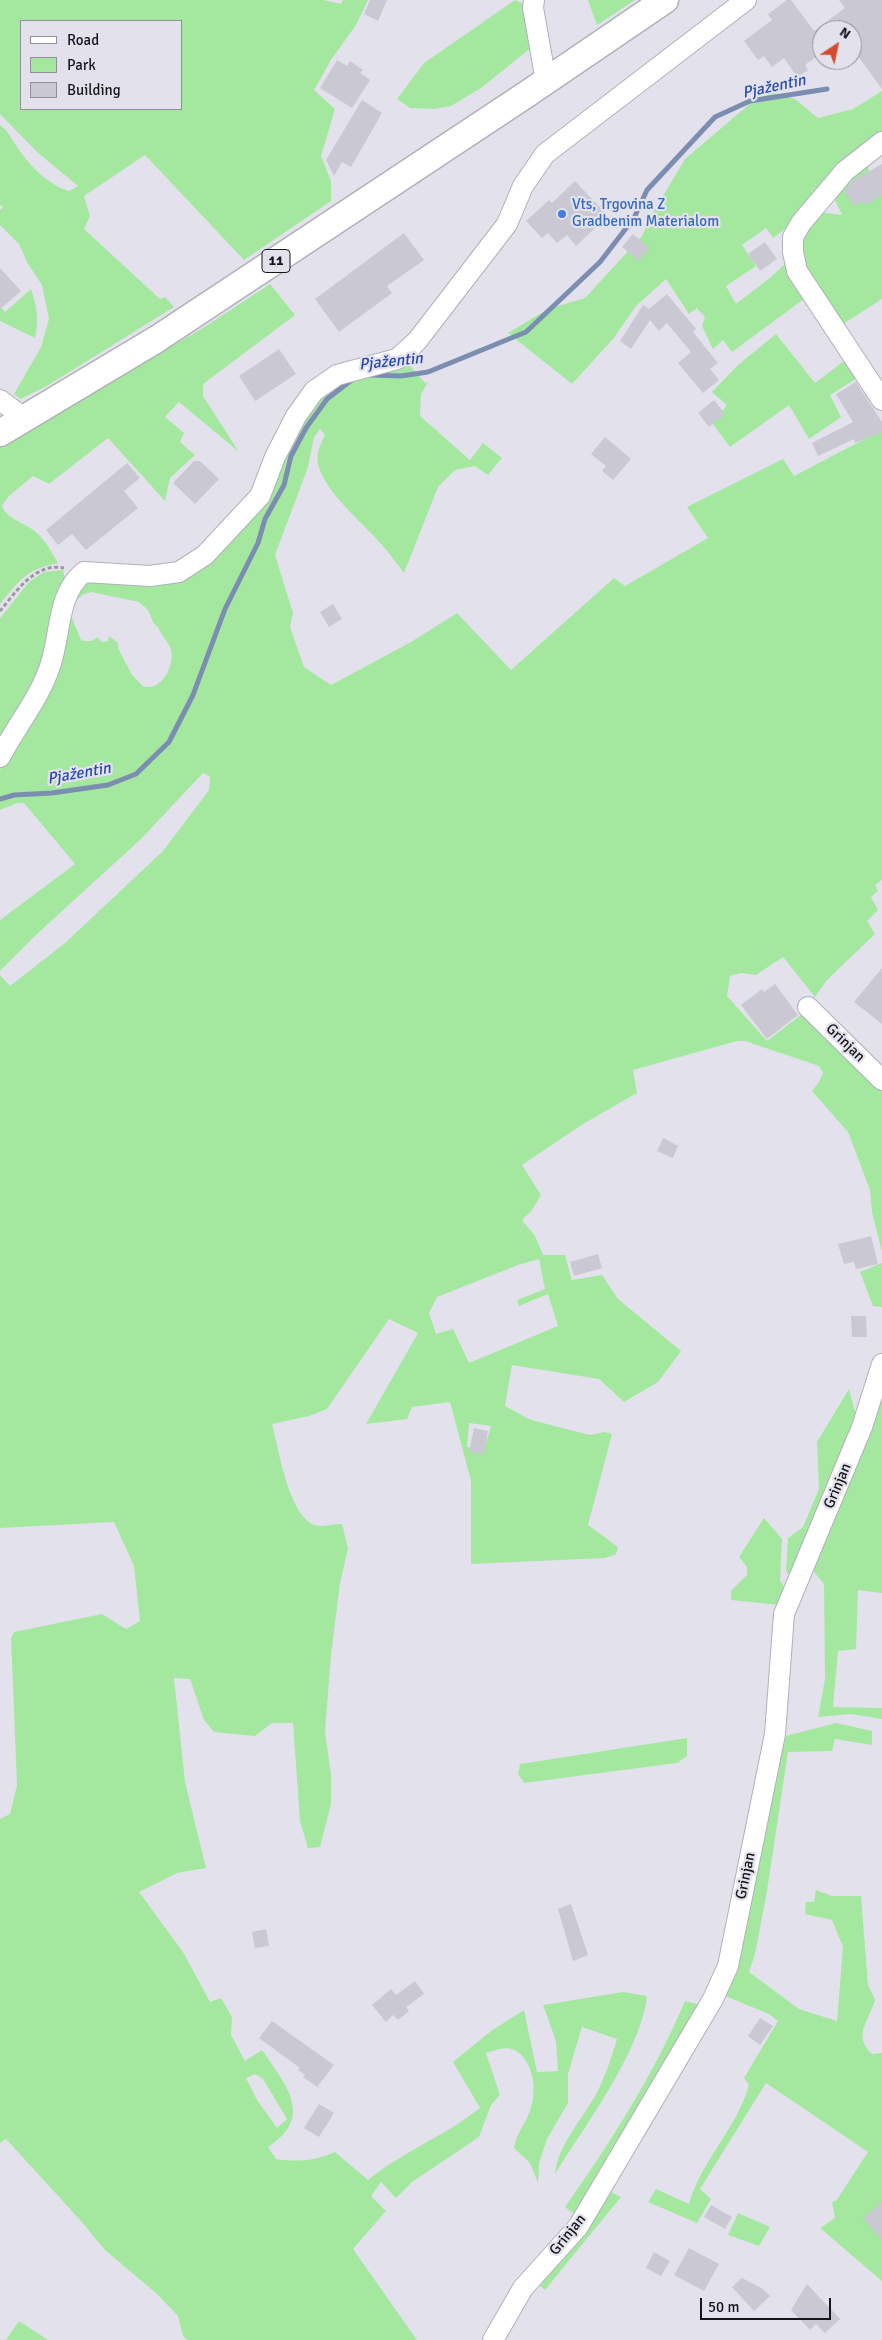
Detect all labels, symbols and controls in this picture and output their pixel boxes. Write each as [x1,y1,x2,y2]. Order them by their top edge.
legend [20,20,182,110]
north arrow [812,20,862,70]
text: N [836,23,854,43]
text: Road [67,31,99,49]
text: Park [67,56,96,74]
water label: Pjažentin [741,71,807,103]
text: Building [67,81,121,99]
place label: Vts, Trgovina Z Gradbenim Materialom [572,196,719,231]
marker: Vts, Trgovina Z Gradbenim Materialom [556,208,568,220]
road number: 11 [262,250,290,272]
water label: Pjažentin [358,349,424,375]
water label: Pjažentin [46,759,112,789]
street label: Grinjan [822,1020,868,1066]
street label: Grinjan [820,1461,856,1511]
street label: Grinjan [732,1851,760,1901]
street label: Grinjan [546,2211,590,2259]
scale bar [702,2288,833,2320]
text: 50 m [708,2298,739,2316]

